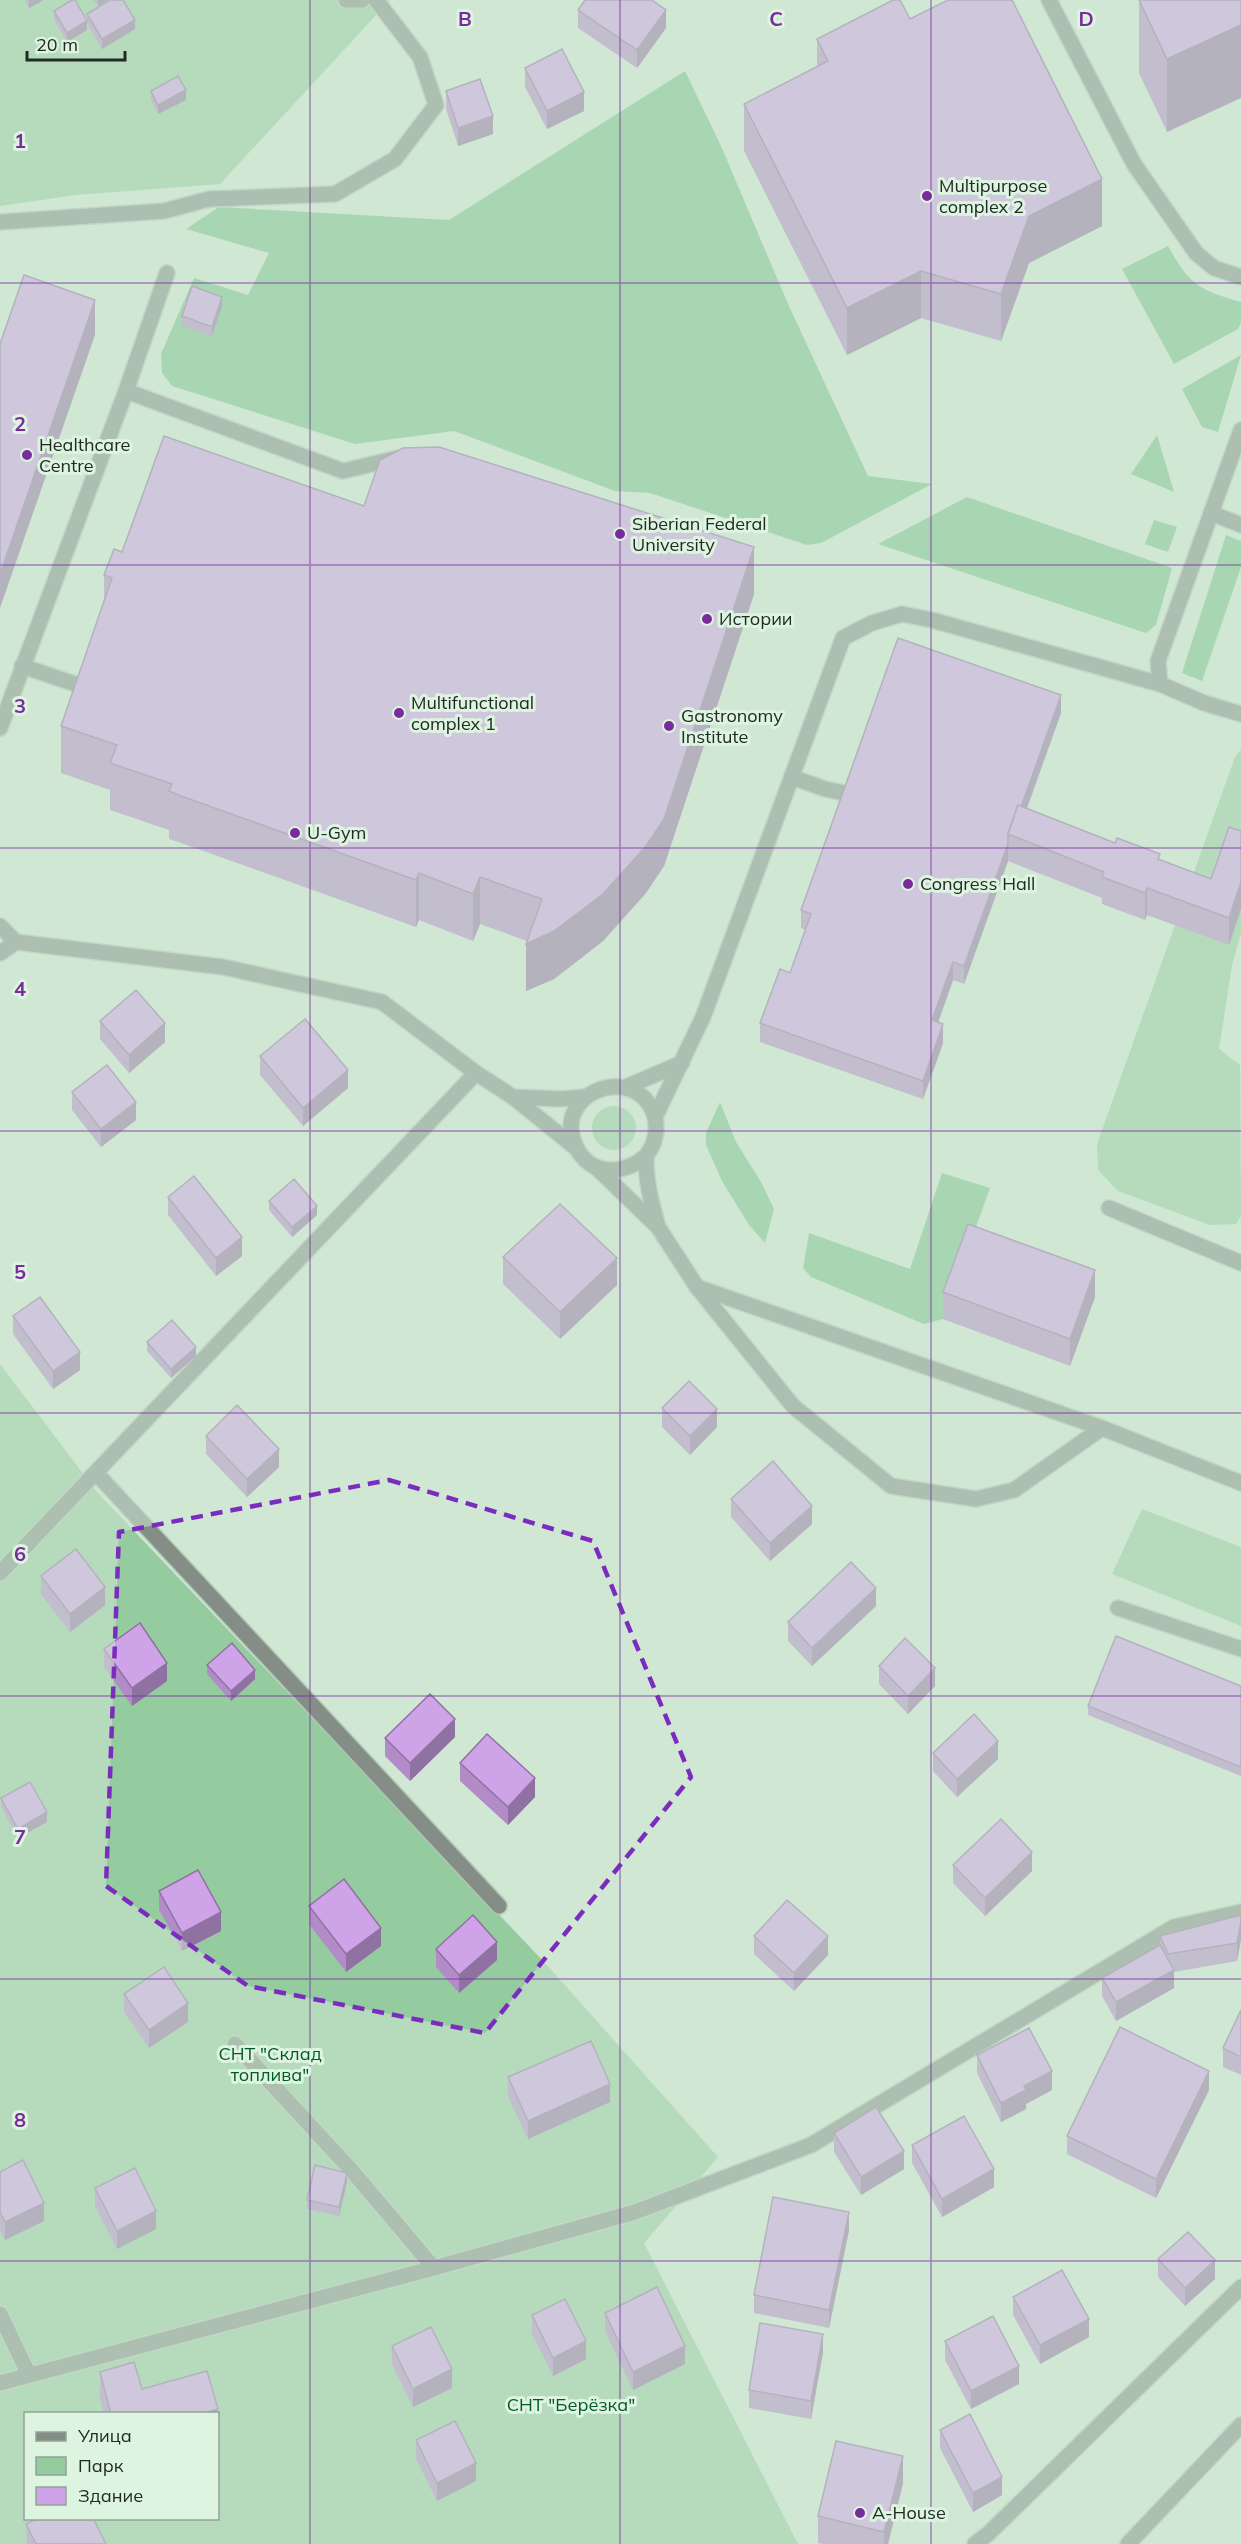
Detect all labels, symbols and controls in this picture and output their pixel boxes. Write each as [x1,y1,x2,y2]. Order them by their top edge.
text: B [458,6,472,31]
text: C [769,6,783,31]
text: D [1078,6,1094,31]
scale bar [27,24,124,62]
text: 20 m [36,33,78,56]
text: 1 [14,128,26,153]
place label: Multipurpose complex 2 [939,174,1047,218]
marker: Multipurpose complex 2 [920,189,934,203]
text: 2 [14,411,26,436]
place label: Healthcare Centre [39,433,130,477]
marker: Healthcare Centre [20,448,34,462]
place label: Siberian Federal University [632,512,767,556]
marker: Siberian Federal University [613,527,627,541]
place label: Истории [719,607,793,630]
marker: Истории [700,612,714,626]
place label: Multifunctional complex 1 [411,691,534,735]
text: 3 [14,693,26,718]
place label: Gastronomy Institute [681,704,783,748]
marker: Multifunctional complex 1 [392,706,406,720]
marker: Gastronomy Institute [662,719,676,733]
place label: U-Gym [307,821,366,844]
marker: U-Gym [288,826,302,840]
place label: Congress Hall [920,872,1035,895]
marker: Congress Hall [901,877,915,891]
text: 4 [14,976,26,1001]
text: 5 [14,1259,26,1284]
text: 6 [14,1541,26,1566]
text: 7 [14,1824,26,1849]
park label: СНТ "Склад топлива" [218,2042,322,2086]
text: 8 [14,2107,26,2132]
park label: СНТ "Берёзка" [507,2393,635,2416]
legend [24,2412,219,2520]
text: Улица [77,2424,132,2447]
text: Парк [78,2454,124,2477]
text: Здание [78,2484,143,2507]
place label: A-House [872,2501,946,2524]
marker: A-House [853,2506,867,2520]

